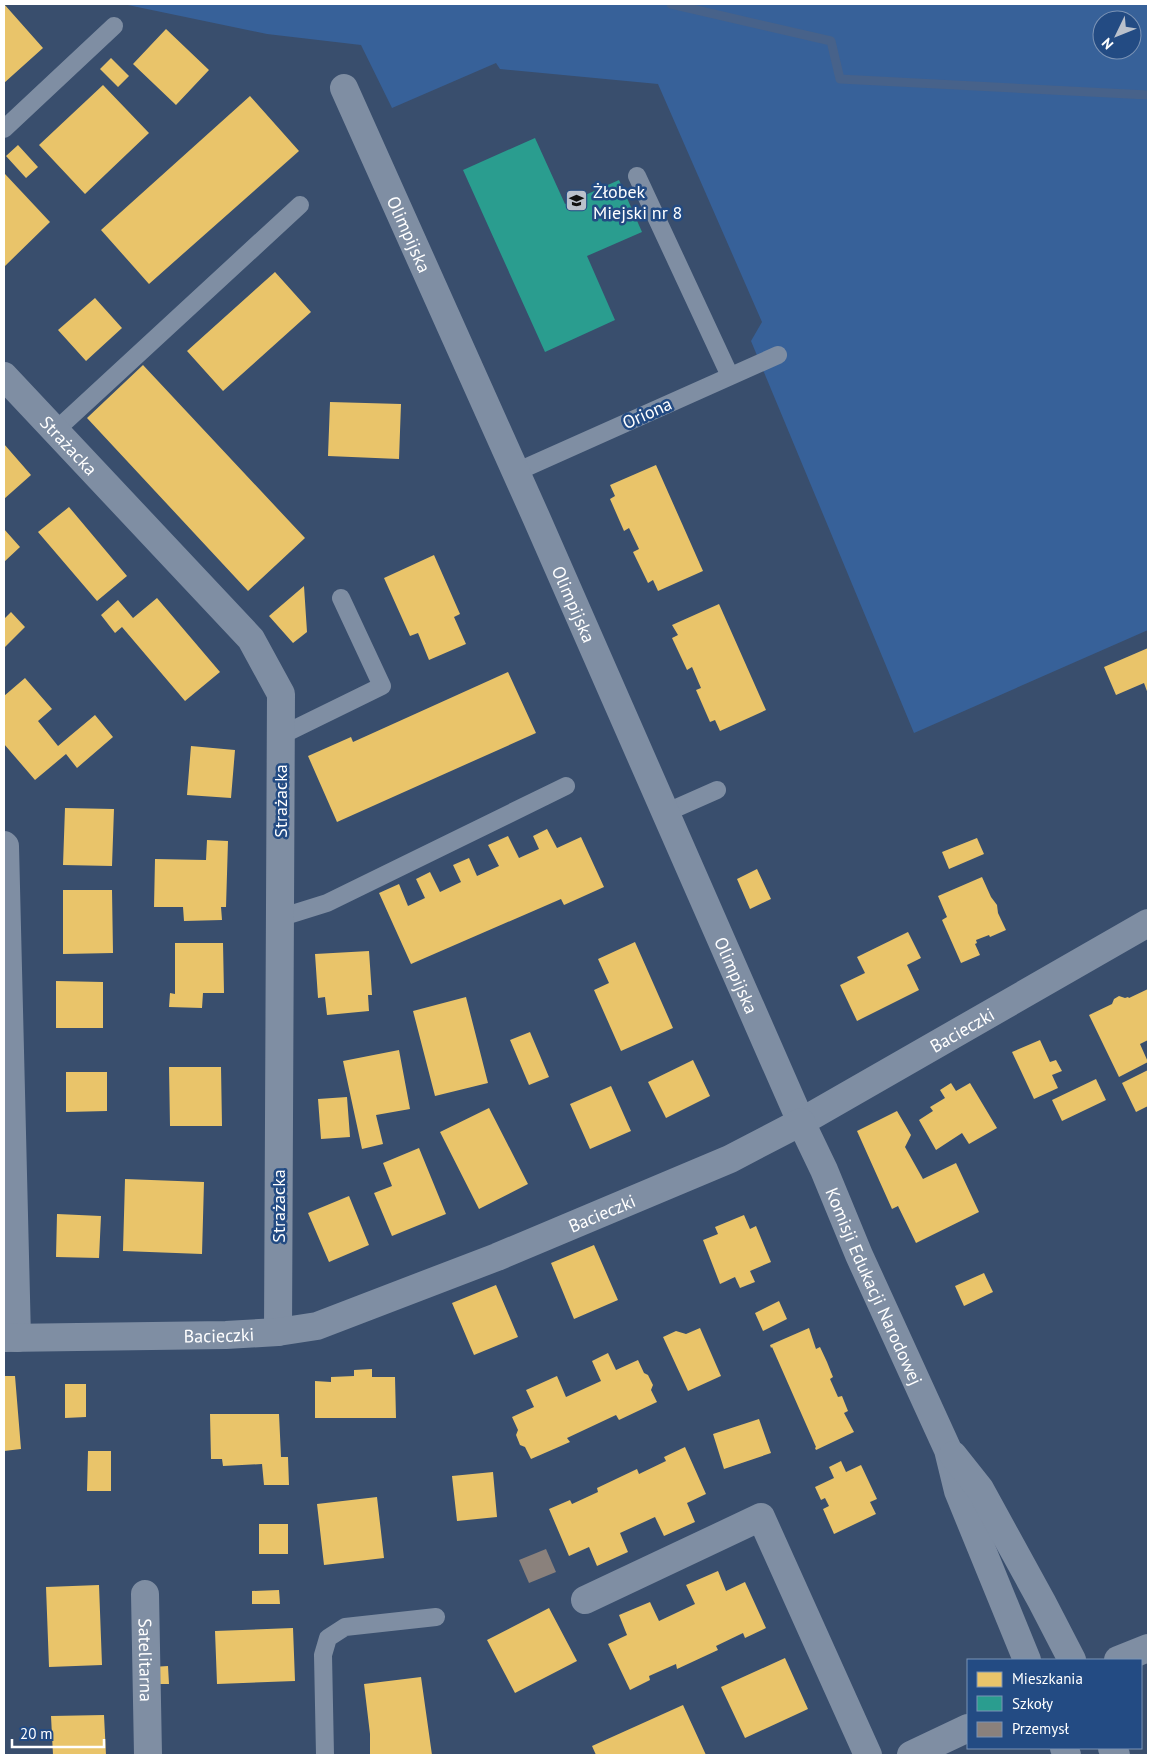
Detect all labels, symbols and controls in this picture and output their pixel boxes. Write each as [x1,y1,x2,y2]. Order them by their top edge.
north arrow [1092,10,1142,60]
text: N [1098,34,1117,53]
place label: Żłobek Miejski nr 8 [593,180,682,224]
school or university icon: Żłobek Miejski nr 8 [565,189,589,213]
street label: Olimpijska [382,192,437,276]
street label: Oriona [619,392,675,434]
street label: Strażacka [36,411,103,480]
street label: Olimpijska [547,562,601,646]
street label: Strażacka [269,764,292,838]
street label: Olimpijska [710,933,764,1017]
street label: Bacieczki [926,1002,998,1057]
street label: Strażacka [267,1169,290,1243]
street label: Komisji Edukacji Narodowej [821,1184,928,1388]
street label: Bacieczki [565,1189,639,1237]
street label: Bacieczki [183,1322,255,1347]
street label: Satelitarna [134,1618,159,1702]
legend [967,1659,1142,1749]
text: Mieszkania [1012,1669,1083,1688]
text: Szkoły [1012,1694,1053,1713]
scale bar [12,1716,105,1748]
text: Przemysł [1012,1719,1070,1738]
text: 20 m [20,1724,53,1743]

